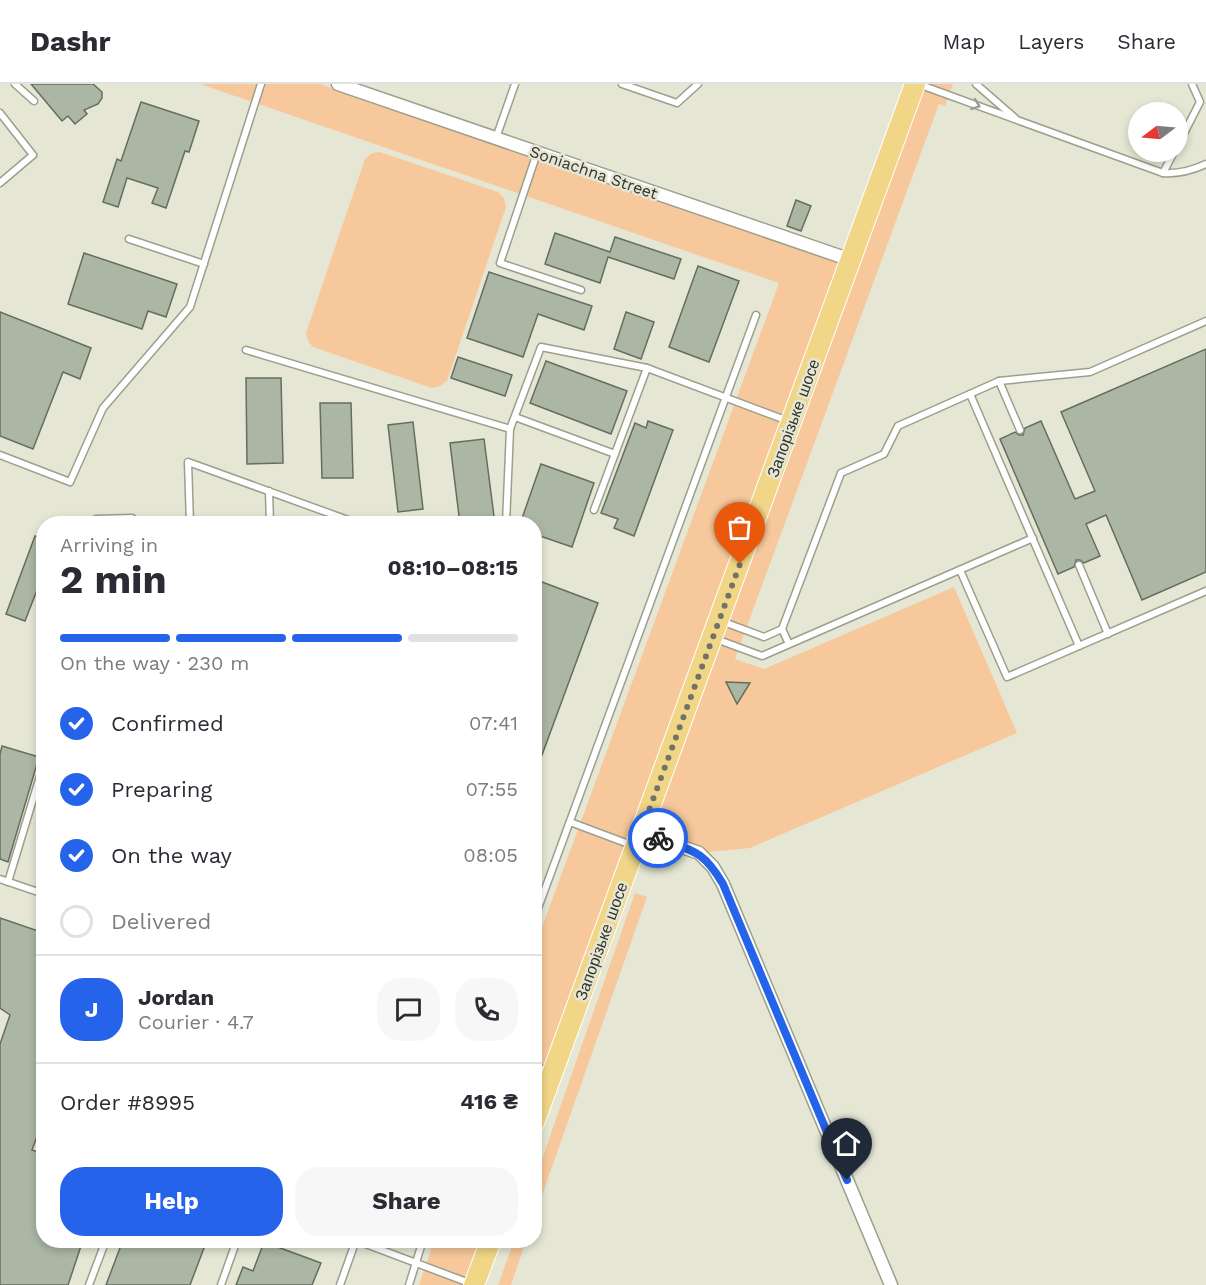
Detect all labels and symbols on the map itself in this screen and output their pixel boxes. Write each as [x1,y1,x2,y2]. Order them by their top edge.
one-way arrow [970,97,981,110]
north arrow [1128,102,1188,162]
street label: Soniachna Street [527,142,661,203]
street label: Запорізьке шосе [763,356,824,480]
pin [714,502,765,564]
courier [628,808,688,868]
street label: Запорізьке шосе [571,879,632,1003]
pin [821,1118,872,1180]

